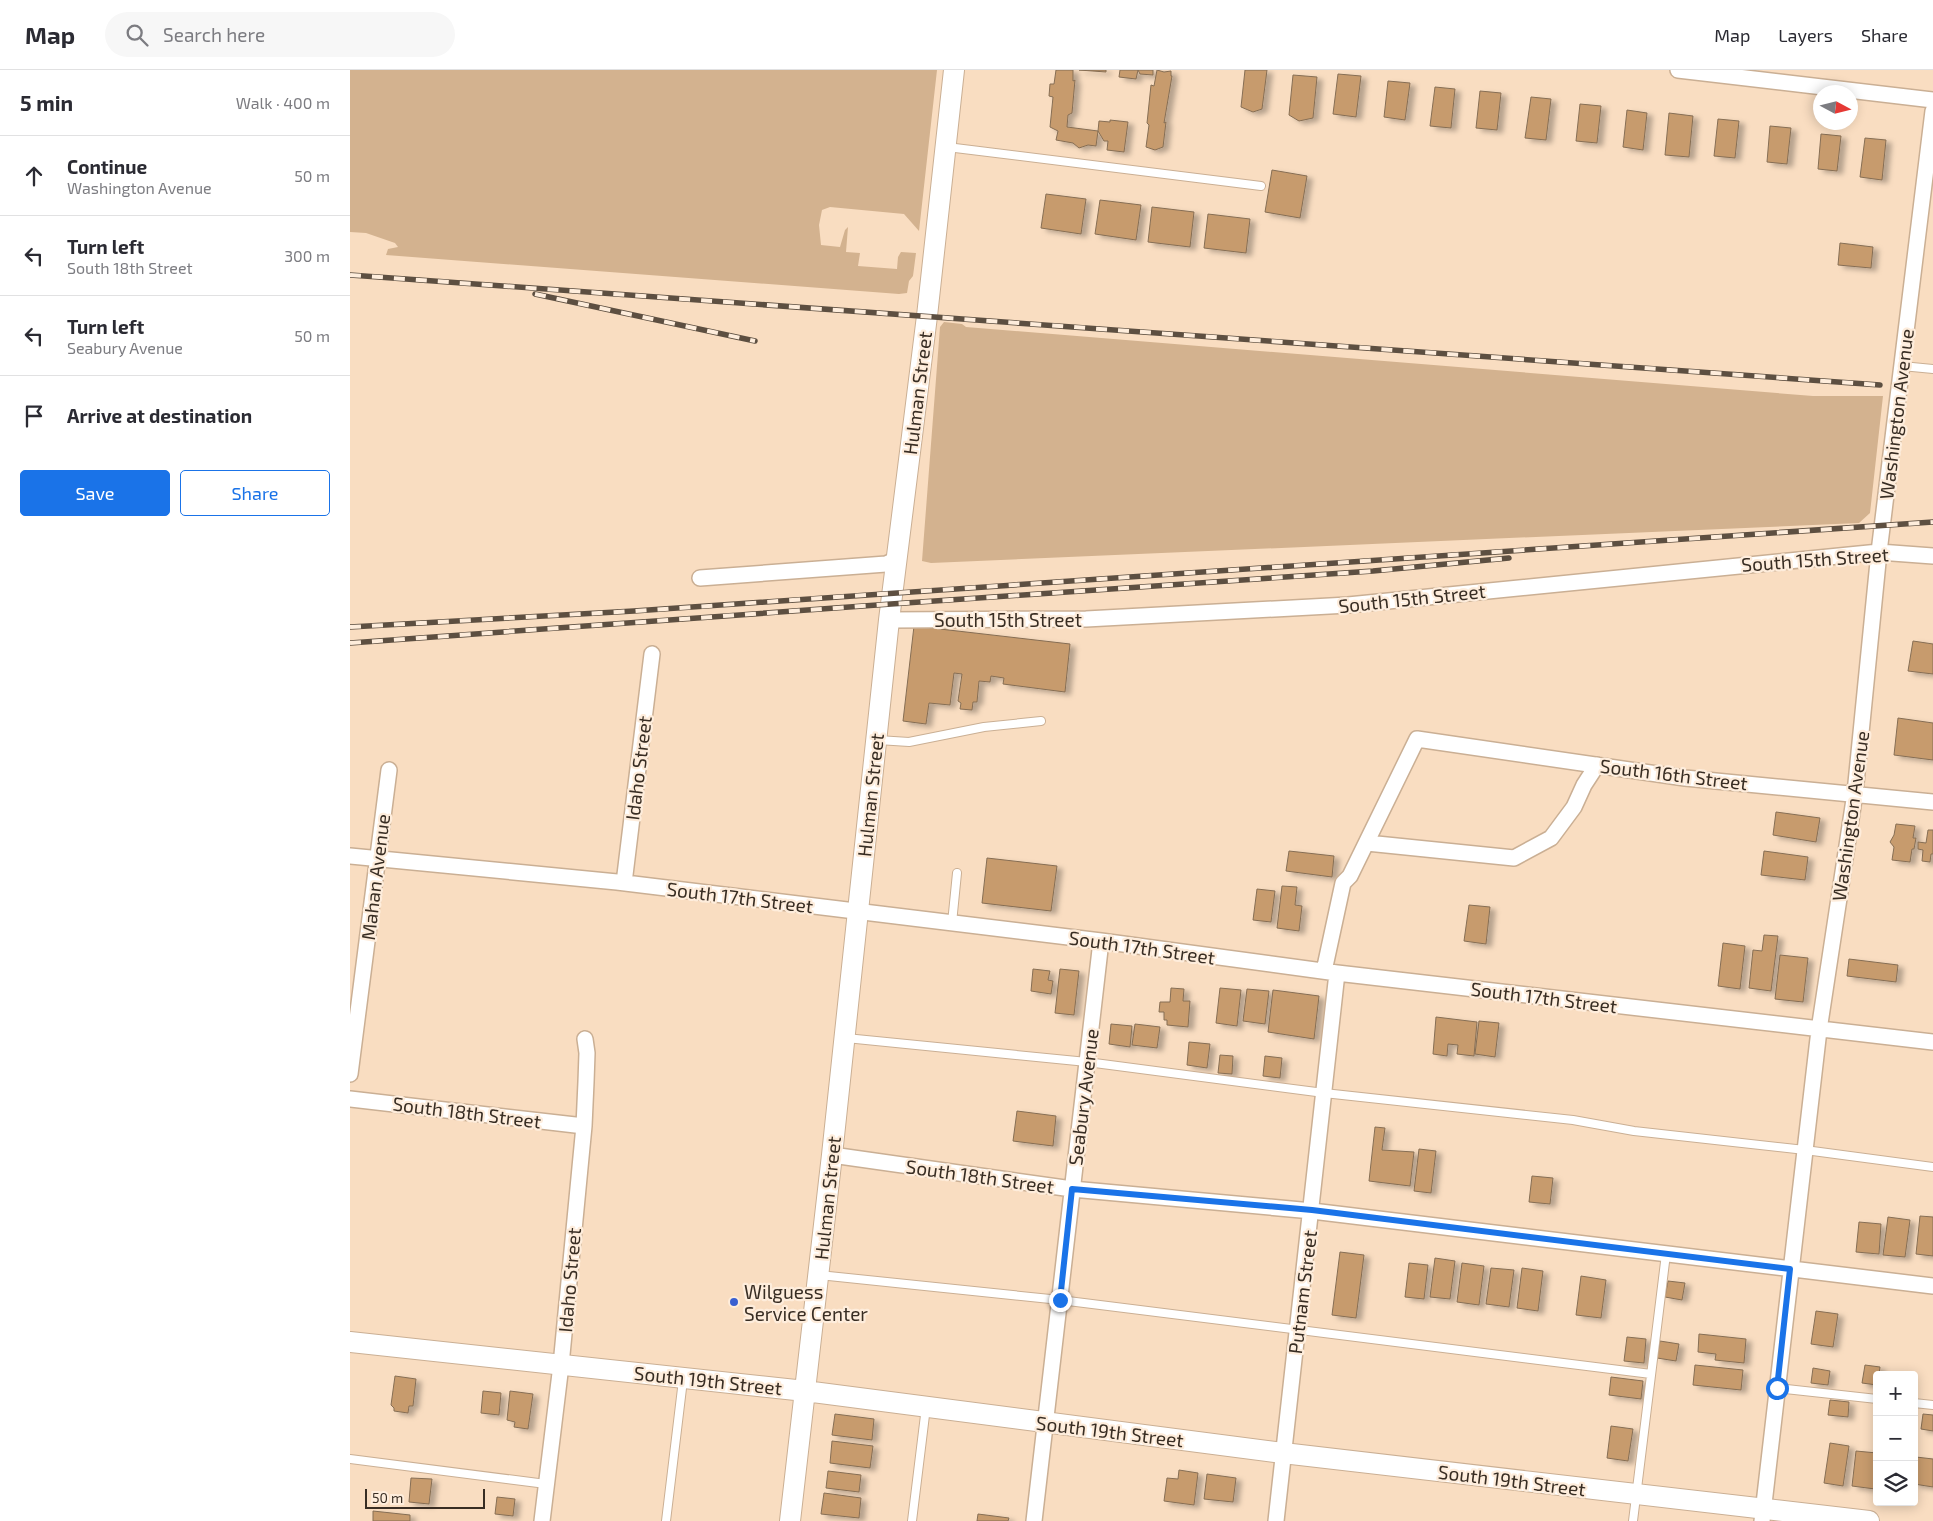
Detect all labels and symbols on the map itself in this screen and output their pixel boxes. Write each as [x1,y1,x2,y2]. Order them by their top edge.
north arrow [1813,85,1858,130]
street label: Washington Avenue [1874,327,1918,501]
street label: Hulman Street [898,330,936,456]
street label: South 15th Street [1740,542,1890,576]
street label: South 15th Street [1337,579,1487,617]
street label: South 15th Street [934,608,1082,631]
street label: Idaho Street [620,714,656,822]
street label: Washington Avenue [1827,729,1873,903]
street label: Hulman Street [852,732,888,858]
street label: South 16th Street [1599,754,1749,794]
street label: Mahan Avenue [356,813,394,941]
street label: South 17th Street [665,877,815,917]
street label: South 17th Street [1067,925,1217,969]
street label: South 17th Street [1469,977,1619,1017]
street label: Seabury Avenue [1063,1027,1103,1167]
street label: South 18th Street [392,1091,542,1133]
street label: Hulman Street [809,1135,845,1261]
street label: South 18th Street [905,1154,1055,1198]
street label: Idaho Street [553,1227,585,1333]
street label: Putnam Street [1283,1229,1321,1355]
place label: Wilguess Service Center [744,1280,868,1325]
route end [1049,1289,1072,1312]
marker: Wilguess Service Center [728,1296,740,1308]
street label: South 19th Street [633,1361,783,1399]
route start [1766,1377,1789,1400]
street label: South 19th Street [1035,1411,1185,1451]
street label: South 19th Street [1437,1460,1587,1500]
scale bar [365,1486,485,1509]

